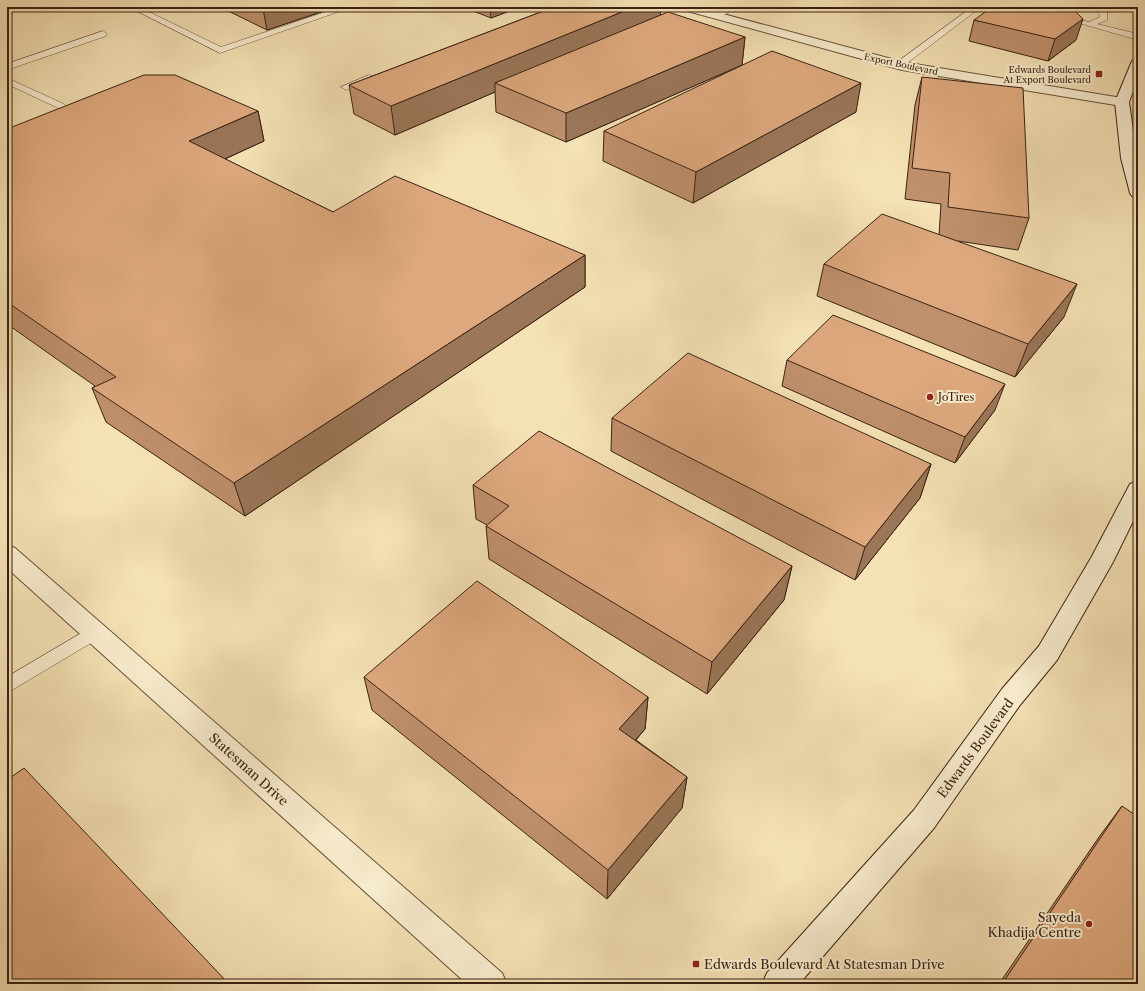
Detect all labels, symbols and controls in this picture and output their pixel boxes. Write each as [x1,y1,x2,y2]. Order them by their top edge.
street label: Export Boulevard [863,51,939,77]
place label: Edwards Boulevard At Export Boulevard [1003,64,1092,85]
marker: Edwards Boulevard At Export Boulevard [1094,69,1104,79]
place label: JoTires [936,390,975,404]
marker: JoTires [925,392,935,402]
street label: Edwards Boulevard [934,695,1017,801]
street label: Statesman Drive [206,729,292,809]
place label: Sayeda Khadija Centre [988,909,1081,940]
marker: Sayeda Khadija Centre [1084,919,1094,929]
place label: Edwards Boulevard At Statesman Drive [704,956,945,972]
marker: Edwards Boulevard At Statesman Drive [691,959,701,969]

